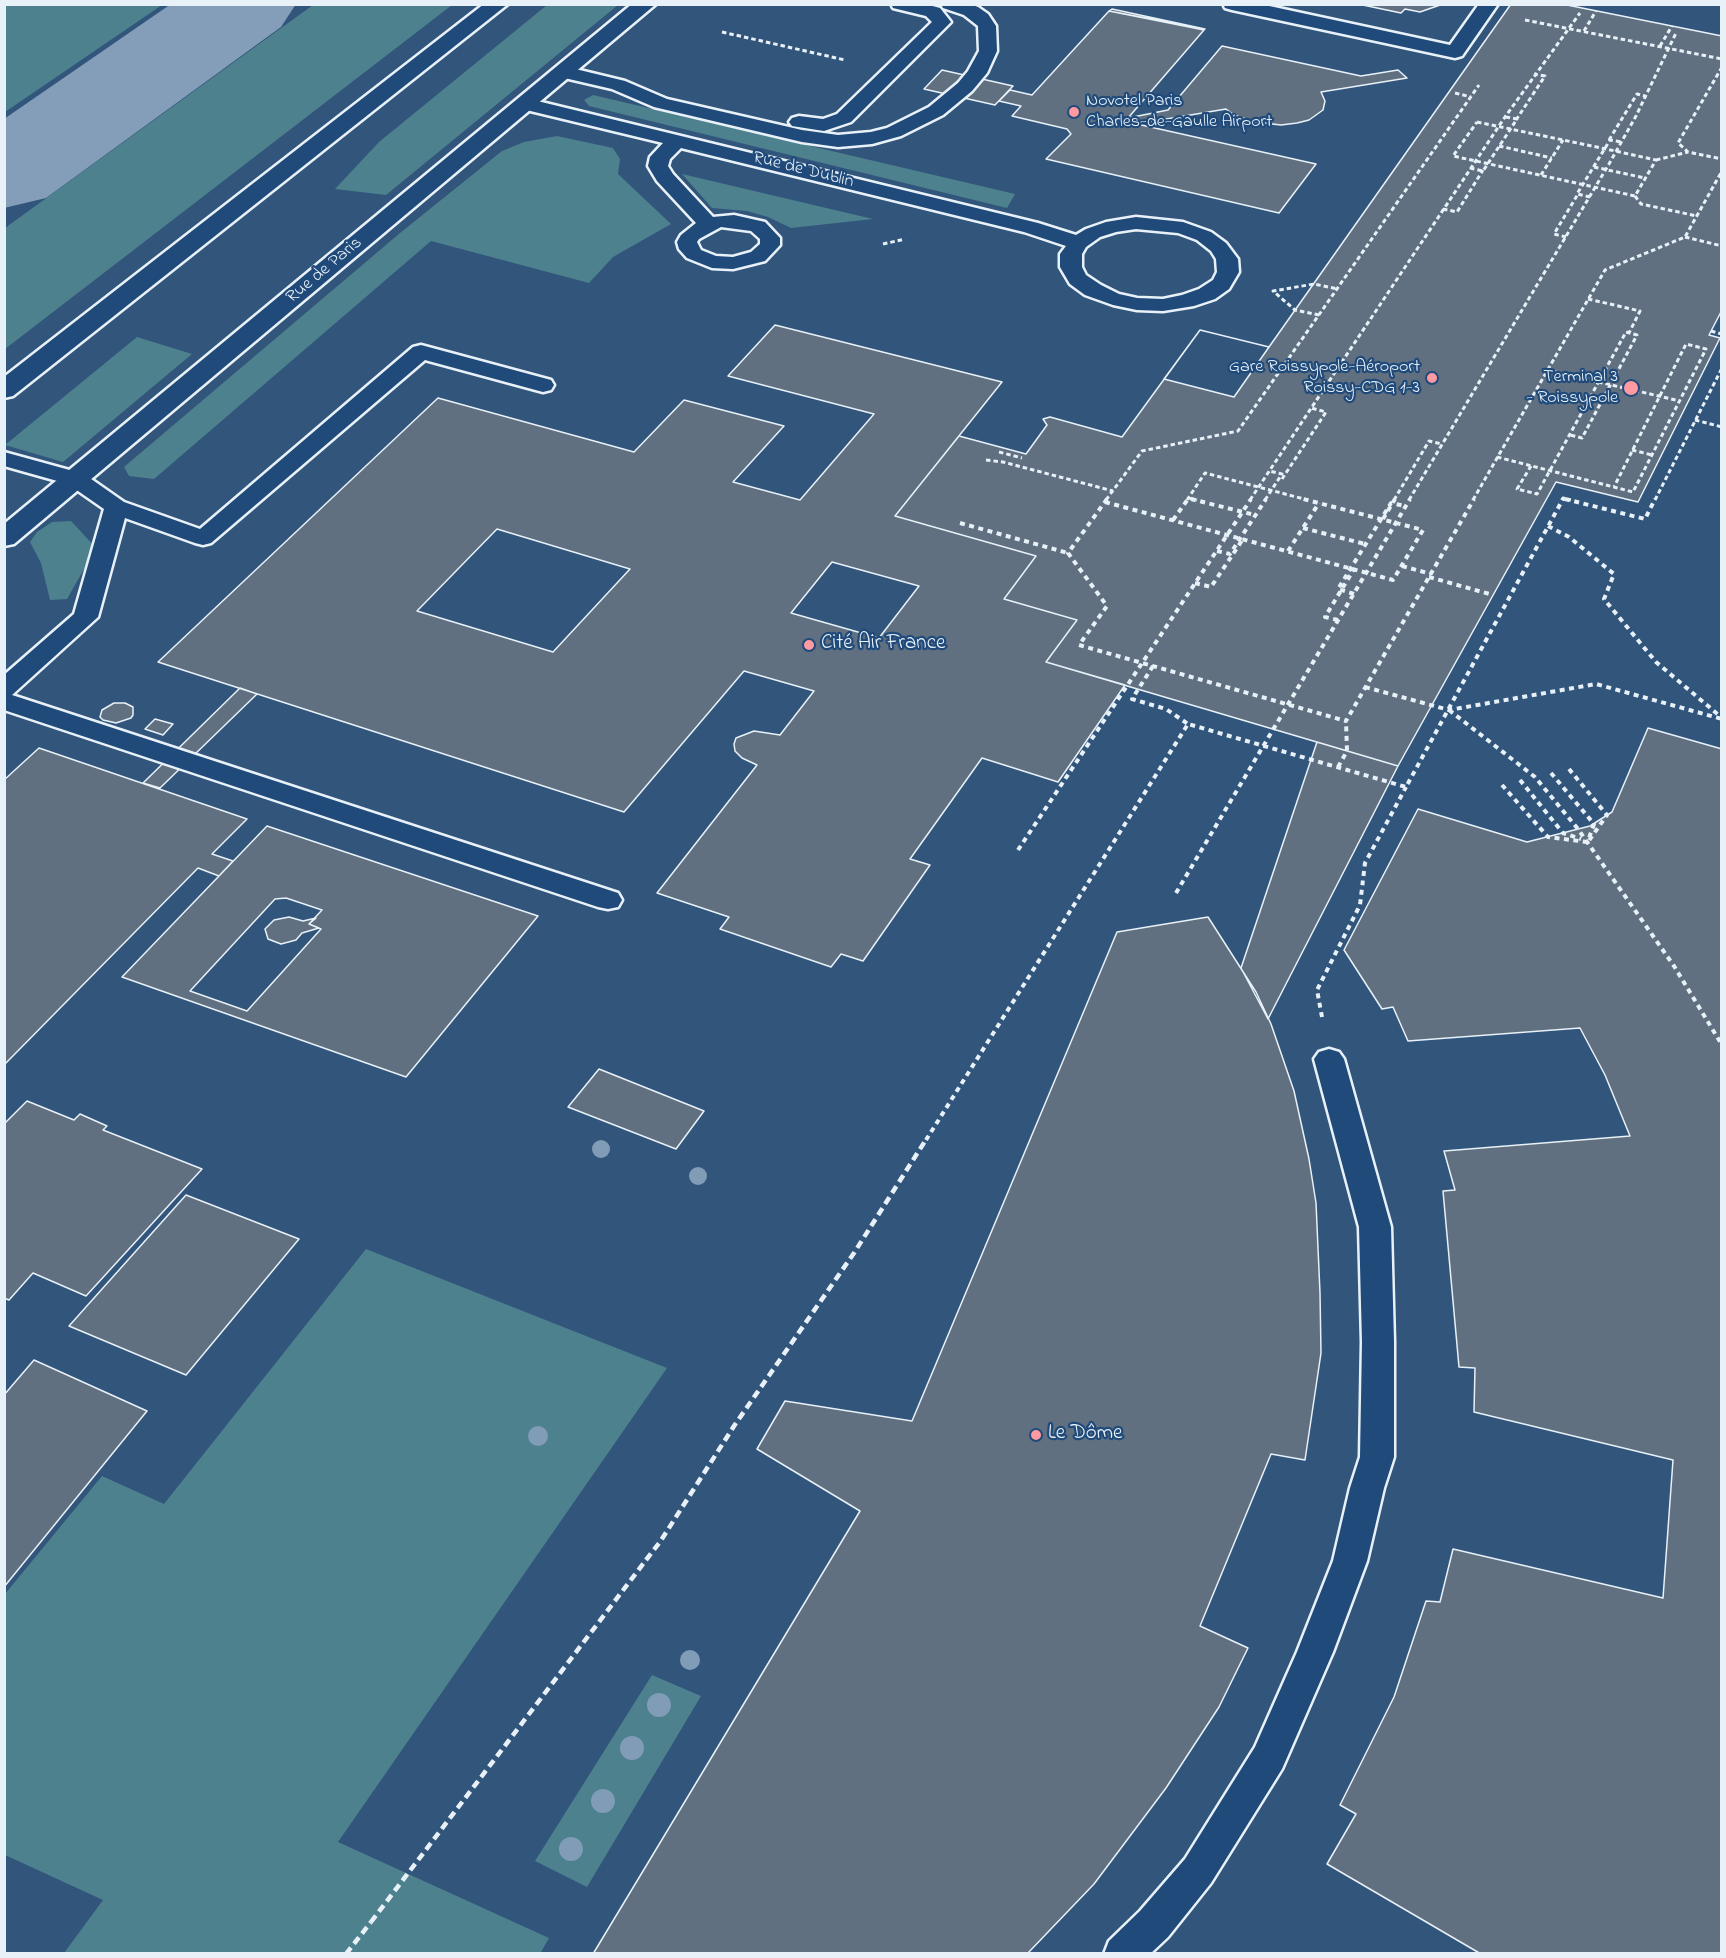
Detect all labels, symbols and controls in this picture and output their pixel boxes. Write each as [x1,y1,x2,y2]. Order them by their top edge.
place label: Novotel Paris Charles-de-Gaulle Airport [1086,91,1272,134]
marker: Novotel Paris Charles-de-Gaulle Airport [1067,105,1081,119]
street label: Rue de Dublin [750,148,856,194]
street label: Rue de Paris [283,233,367,309]
place label: Gare Roissypole-Aéroport Roissy-CDG 1-3 [1229,357,1420,400]
place label: Terminal 3 - Roissypole [1526,367,1618,410]
marker: Gare Roissypole-Aéroport Roissy-CDG 1-3 [1425,371,1439,385]
marker: Terminal 3 - Roissypole [1622,379,1640,397]
place label: Cité Air France [821,632,945,658]
marker: Cité Air France [802,638,816,652]
place label: Le Dôme [1048,1422,1122,1448]
marker: Le Dôme [1029,1428,1043,1442]

